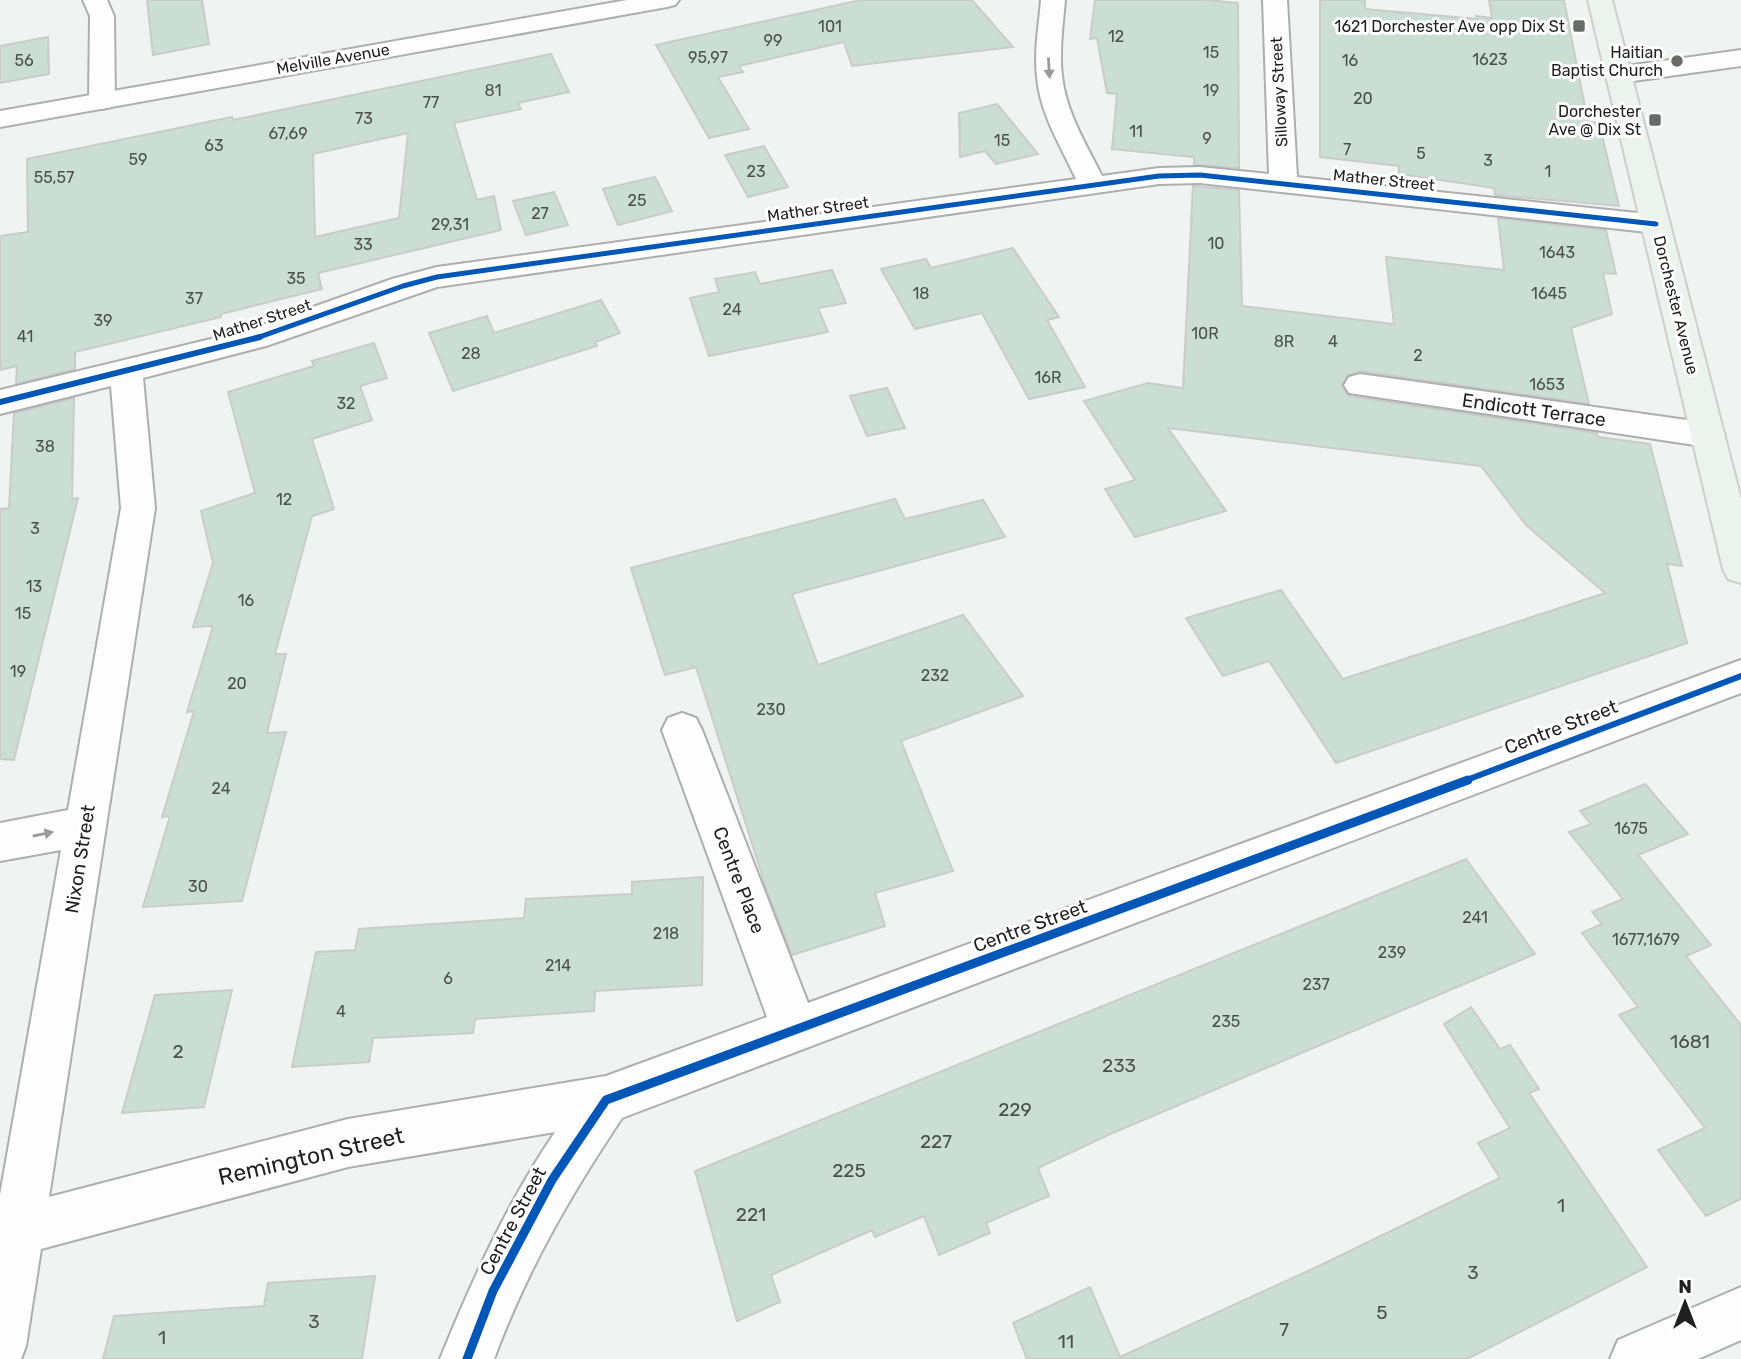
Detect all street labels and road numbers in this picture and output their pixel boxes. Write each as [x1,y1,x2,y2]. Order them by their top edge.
street label: Silloway Street [1267,36,1291,148]
street label: Melville Avenue [275,40,391,78]
street label: Mather Street [1332,165,1436,195]
street label: Mather Street [766,192,870,226]
street label: Dorchester Avenue [1650,234,1702,376]
street label: Mather Street [210,295,314,345]
street label: Endicott Terrace [1461,389,1607,431]
street label: Centre Street [1501,695,1621,759]
street label: Nixon Street [60,802,100,915]
street label: Centre Place [708,823,770,937]
street label: Centre Street [970,895,1091,957]
street label: Remington Street [215,1121,407,1191]
street label: Centre Street [475,1162,551,1279]

